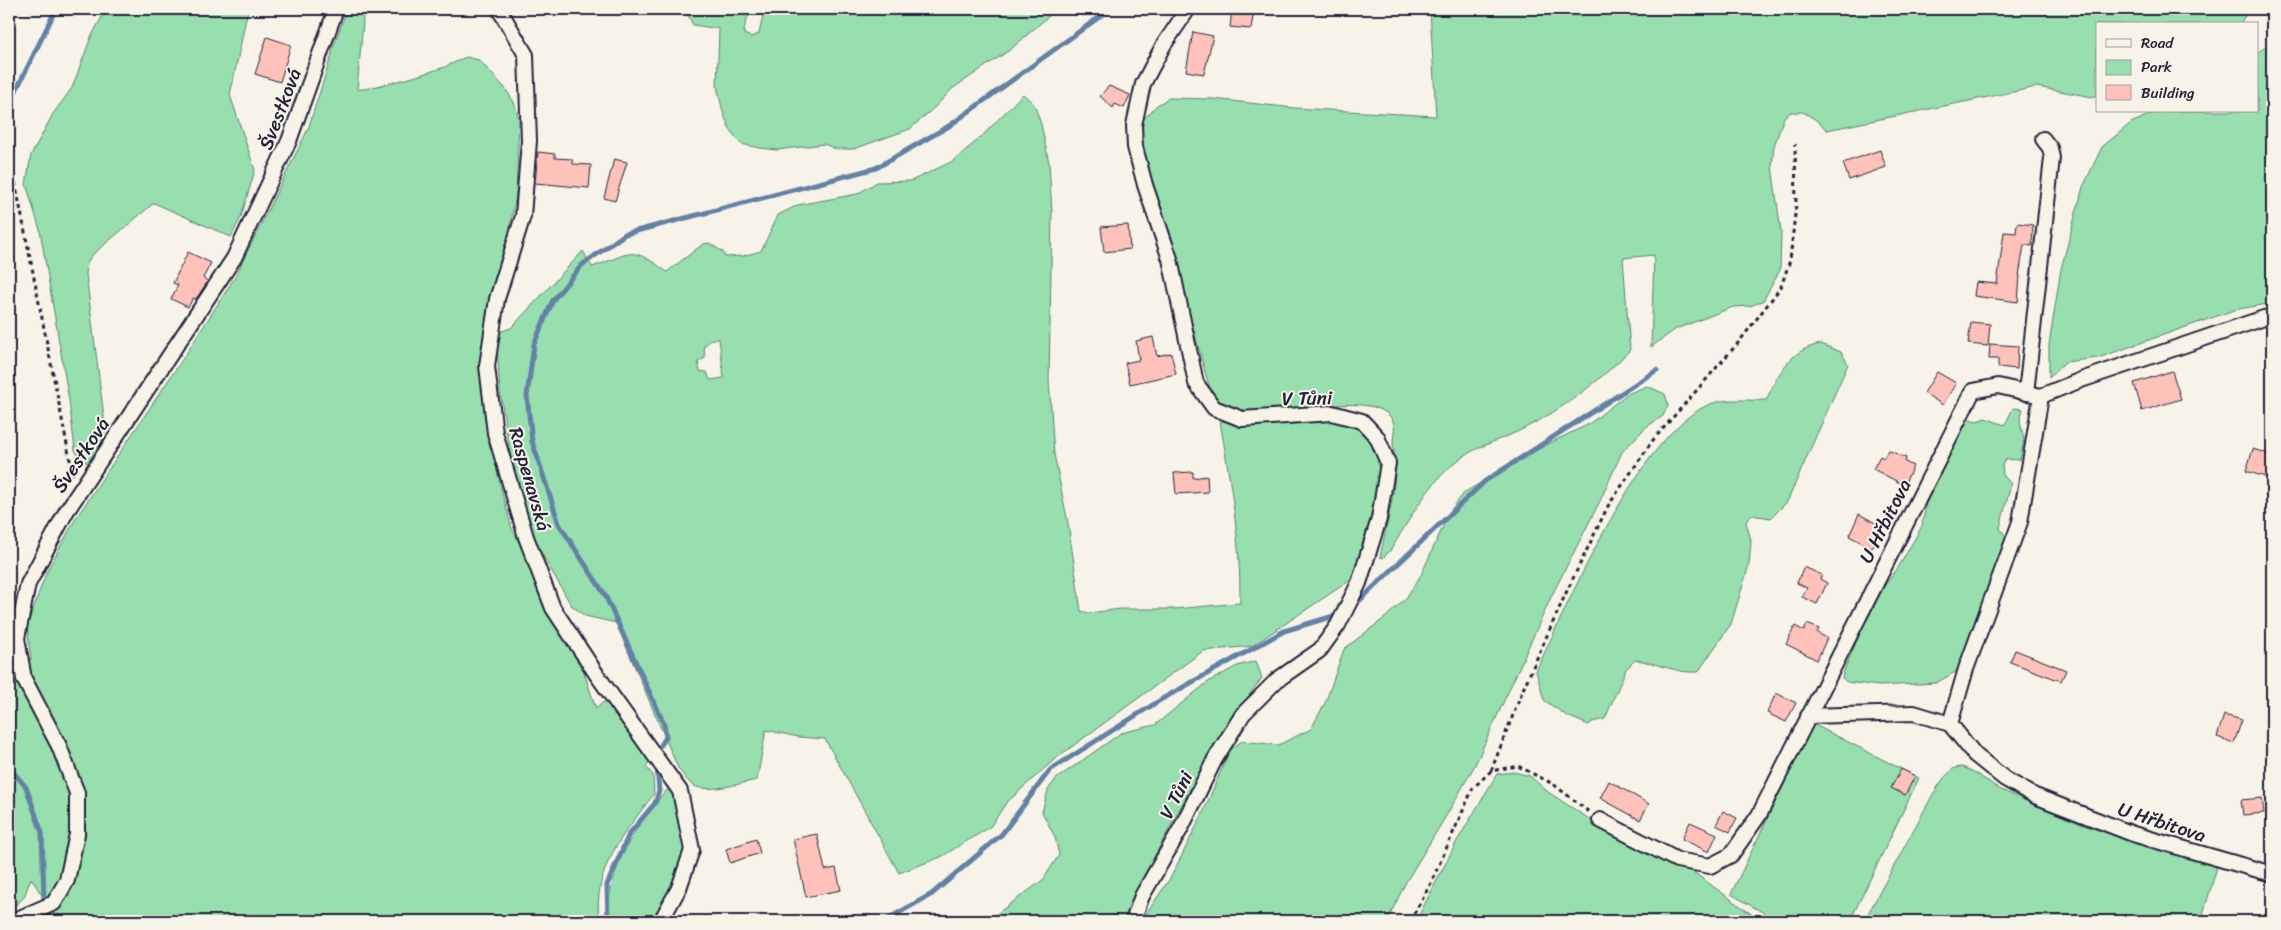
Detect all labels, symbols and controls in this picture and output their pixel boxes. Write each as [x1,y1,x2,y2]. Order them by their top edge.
legend [2096,22,2258,112]
text: Road [2141,30,2174,56]
text: Park [2141,54,2172,80]
street label: Švestková [249,63,311,155]
text: Building [2141,80,2195,106]
street label: V Tůni [1282,381,1333,415]
street label: Švestková [44,410,119,499]
street label: Raspenavská [499,423,561,535]
street label: U Hřbitova [1850,473,1921,569]
street label: V Tůni [1150,764,1202,825]
street label: U Hřbitova [2114,792,2211,852]

